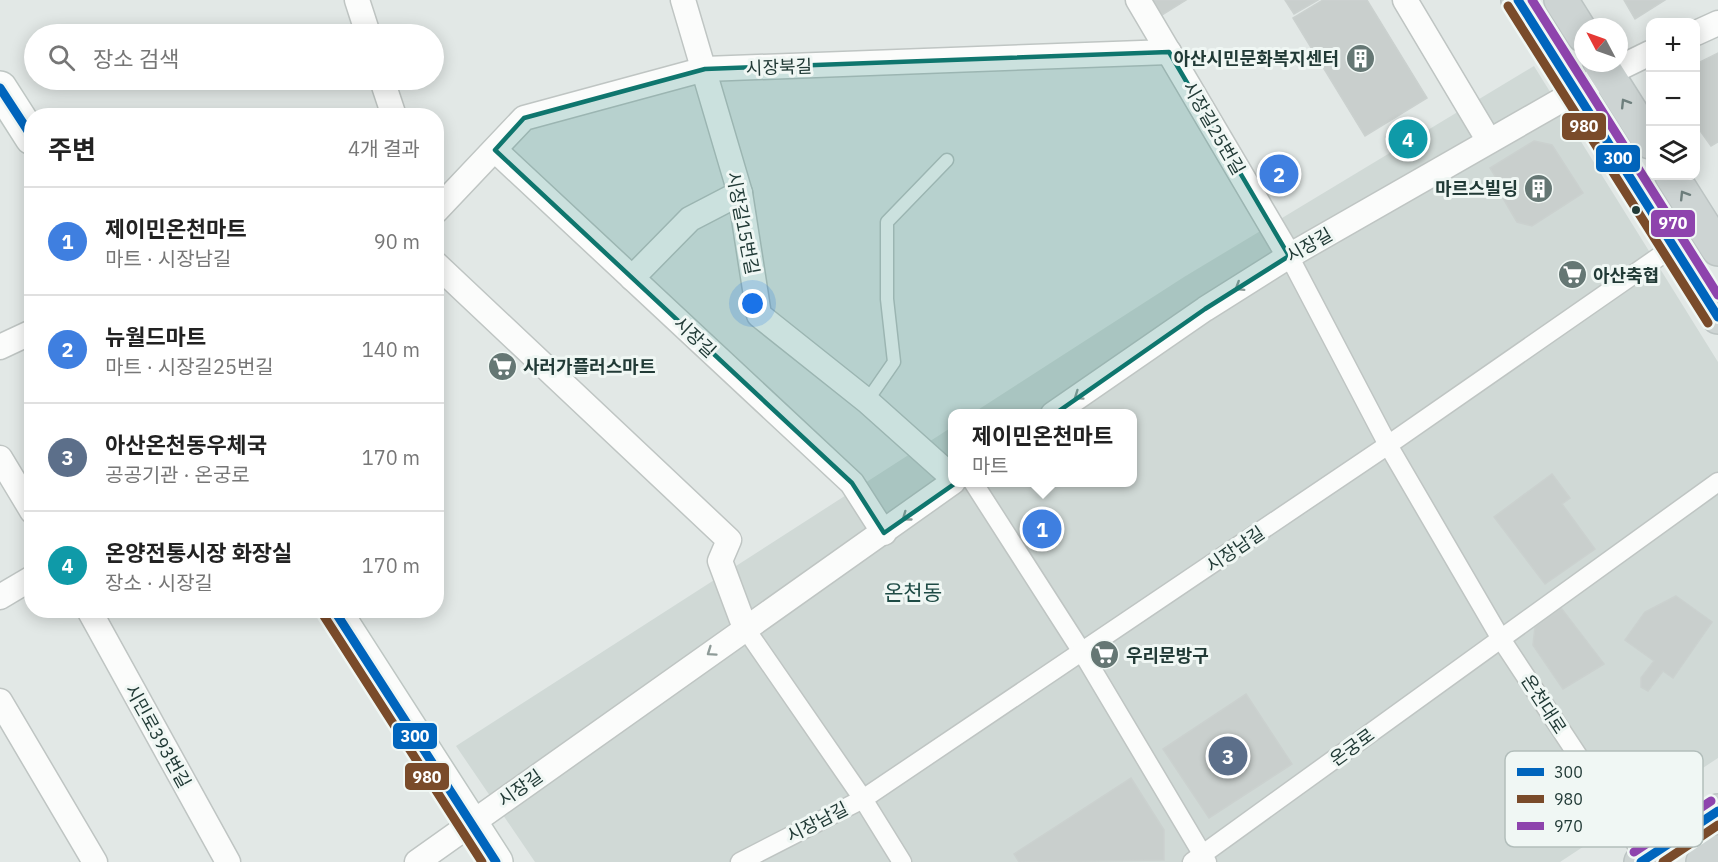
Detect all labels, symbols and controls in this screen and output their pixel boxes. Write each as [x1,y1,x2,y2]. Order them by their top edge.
north arrow [1574,18,1628,72]
map controls [1646,18,1700,180]
button: + [1646,18,1700,72]
search box [24,24,444,90]
icon: search [45,41,78,74]
building icon: 아산시민문화복지센터 [1344,42,1376,74]
text: 장소 검색 [93,44,179,73]
place label: 아산시민문화복지센터 [1173,47,1339,70]
street label: 시장북길 [745,54,813,80]
button: − [1646,72,1700,126]
street label: 시장길25번길 [1178,77,1250,179]
one-way arrow [1622,98,1633,109]
line badge: 980 [1561,112,1607,141]
pin: 4 [1388,116,1428,162]
text: 980 [1570,116,1599,136]
button: layers [1646,126,1700,180]
text: 주변 [48,132,96,166]
text: 4개 결과 [348,135,420,162]
line badge: 300 [1595,144,1641,173]
text: 300 [1604,148,1633,168]
pin: 2 [1260,152,1298,196]
street label: 시장길15번길 [722,170,764,276]
building icon: 마르스빌딩 [1523,172,1555,204]
place label: 마르스빌딩 [1435,177,1518,200]
one-way arrow [1680,190,1691,201]
unlabelled marker [1630,204,1642,216]
line badge: 970 [1650,209,1696,238]
text: 970 [1659,213,1688,233]
text: 제이민온천마트 [105,214,247,243]
street label: 시장길 [1282,223,1336,267]
text: 1 [62,228,74,255]
text: 90 m [374,228,420,255]
text: 마트 · 시장남길 [105,245,231,272]
supermarket icon: 아산축협 [1556,259,1588,291]
place label: 아산축협 [1593,264,1659,287]
one-way arrow [1235,280,1246,291]
your location [738,289,767,318]
street label: 시장길 [669,312,721,362]
text: 뉴월드마트 [105,322,206,351]
text: 2 [62,336,74,363]
text: 140 m [362,336,420,363]
supermarket icon: 사러가플러스마트 [486,350,518,382]
text: 마트 · 시장길25번길 [105,353,274,380]
place label: 사러가플러스마트 [523,355,655,378]
one-way arrow [1074,389,1085,400]
popup [948,409,1137,487]
text: 제이민온천마트 [972,421,1113,450]
text: 아산온천동우체국 [105,430,267,459]
text: 3 [62,444,74,471]
text: 170 m [362,444,420,471]
text: 마트 [972,452,1008,479]
text: 공공기관 · 온궁로 [105,461,250,488]
pin: 1 [1022,506,1062,552]
one-way arrow [902,510,913,521]
street label: 시장남길 [1201,521,1269,577]
text: 온양전통시장 화장실 [105,538,292,567]
text: 4 [62,552,74,579]
text: 170 m [362,552,420,579]
text: 장소 · 시장길 [105,569,213,596]
district label: 온천동 [884,578,942,606]
supermarket icon: 우리문방구 [1089,639,1121,671]
place label: 우리문방구 [1126,644,1209,667]
one-way arrow [707,645,718,656]
street label: 온천대로 [1516,670,1572,738]
street label: 시민로393번길 [120,680,196,792]
line badge: 300 [392,722,438,750]
street label: 온궁로 [1325,723,1379,771]
text: 300 [401,726,430,746]
pin: 3 [1208,734,1248,778]
legend [1505,751,1703,847]
line badge: 980 [404,762,450,791]
text: 300 [1554,762,1583,782]
street label: 시장길 [493,764,547,812]
text: 980 [413,767,442,787]
text: 980 [1554,789,1583,809]
street label: 시장남길 [782,797,852,847]
text: 970 [1554,816,1583,836]

